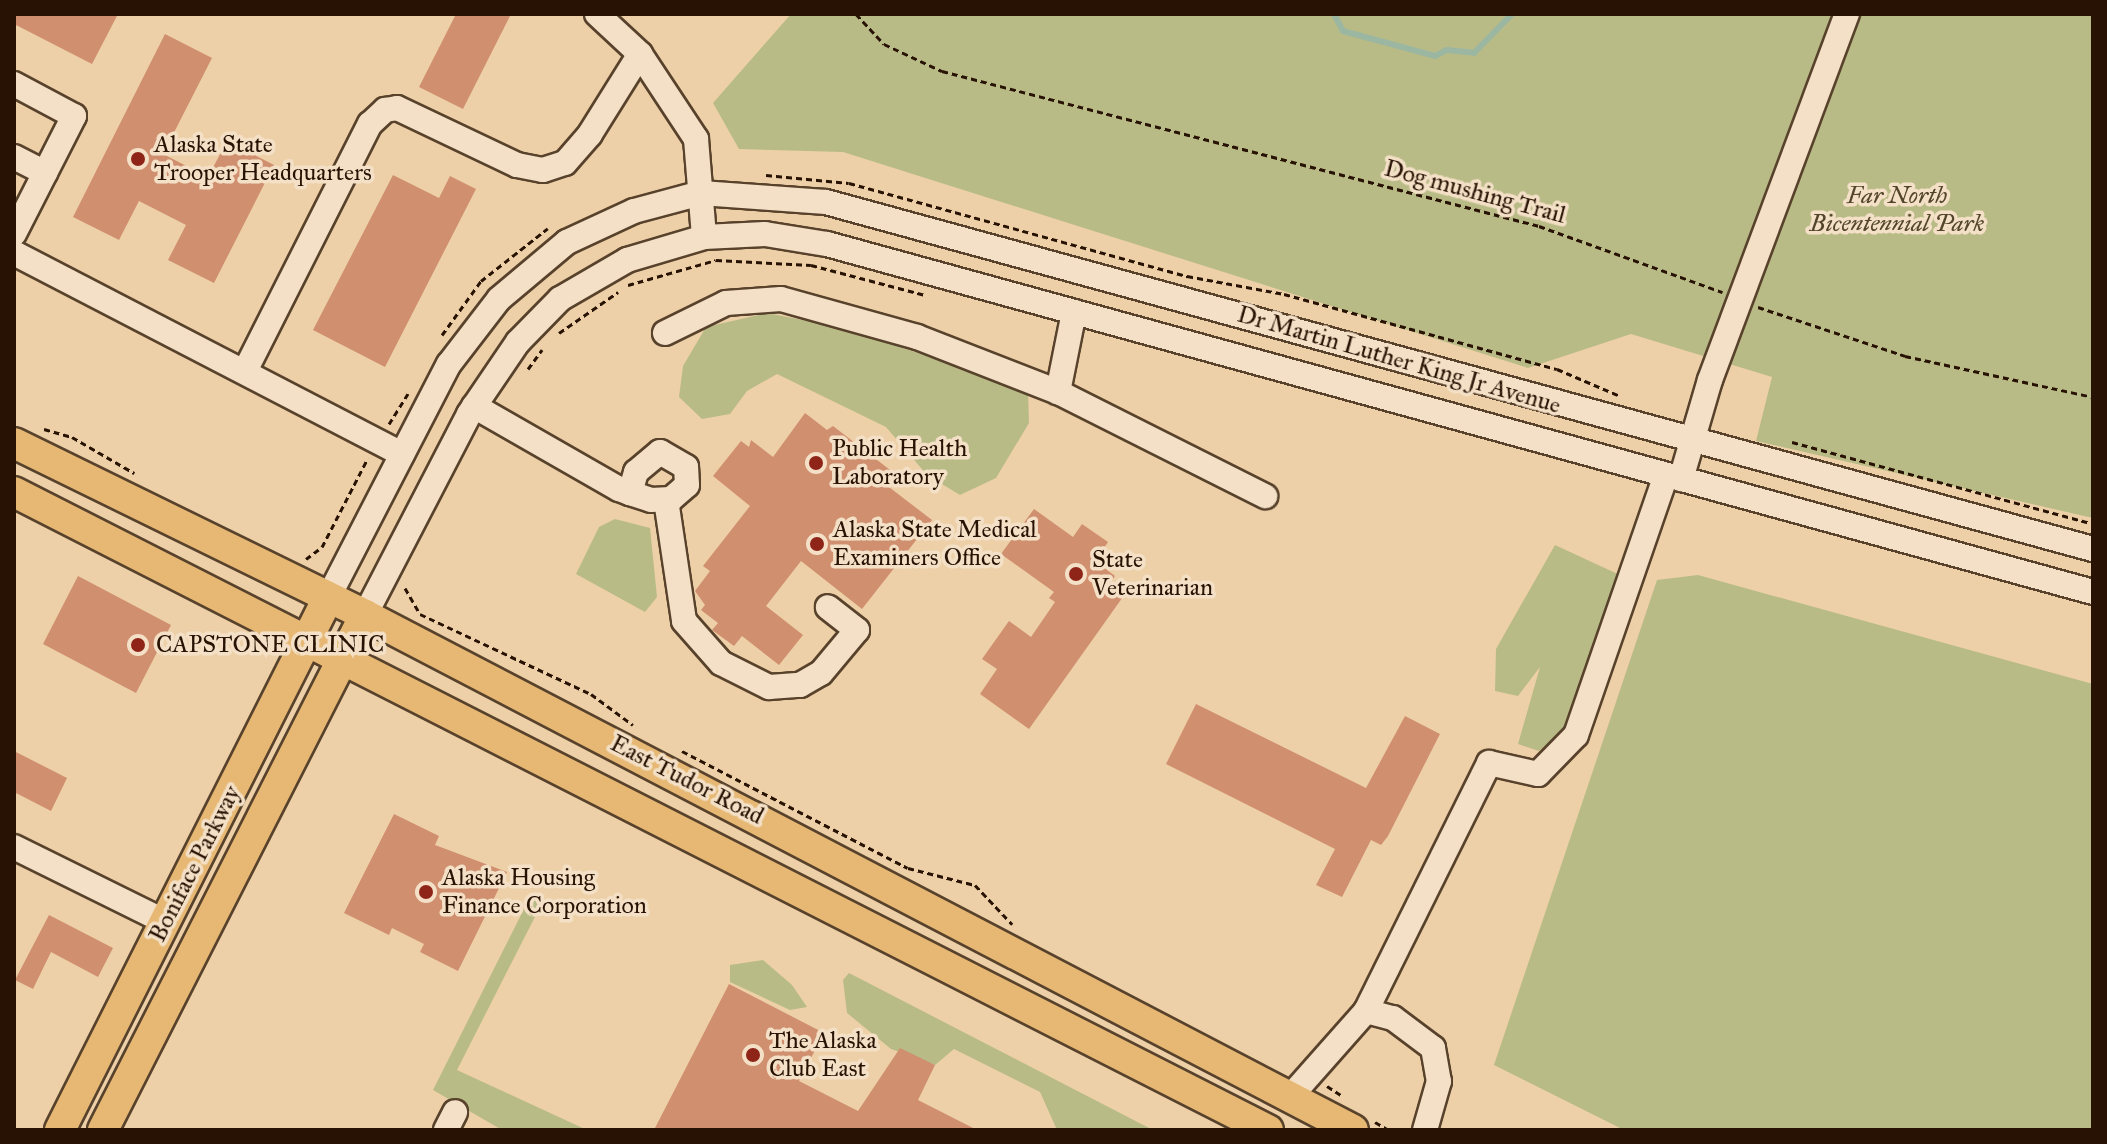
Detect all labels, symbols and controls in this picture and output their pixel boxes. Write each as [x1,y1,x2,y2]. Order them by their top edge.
place label: Alaska State Trooper Headquarters [154,131,372,187]
marker: Alaska State Trooper Headquarters [129,150,147,168]
street label: Dog mushing Trail [1381,154,1569,230]
park label: Far North Bicentennial Park [1810,182,1984,238]
street label: Dr Martin Luther King Jr Avenue [1234,300,1564,420]
place label: Public Health Laboratory [832,435,967,491]
marker: Public Health Laboratory [807,454,825,472]
place label: Alaska State Medical Examiners Office [833,516,1037,572]
marker: Alaska State Medical Examiners Office [808,535,826,553]
place label: State Veterinarian [1092,546,1213,602]
marker: State Veterinarian [1067,565,1085,583]
place label: CAPSTONE CLINIC [156,631,384,659]
marker: CAPSTONE CLINIC [127,634,149,656]
street label: East Tudor Road [606,729,768,831]
street label: Boniface Parkway [143,781,247,947]
place label: Alaska Housing Finance Corporation [442,864,647,920]
marker: Alaska Housing Finance Corporation [417,883,435,901]
place label: The Alaska Club East [769,1027,877,1083]
marker: The Alaska Club East [744,1046,762,1064]

